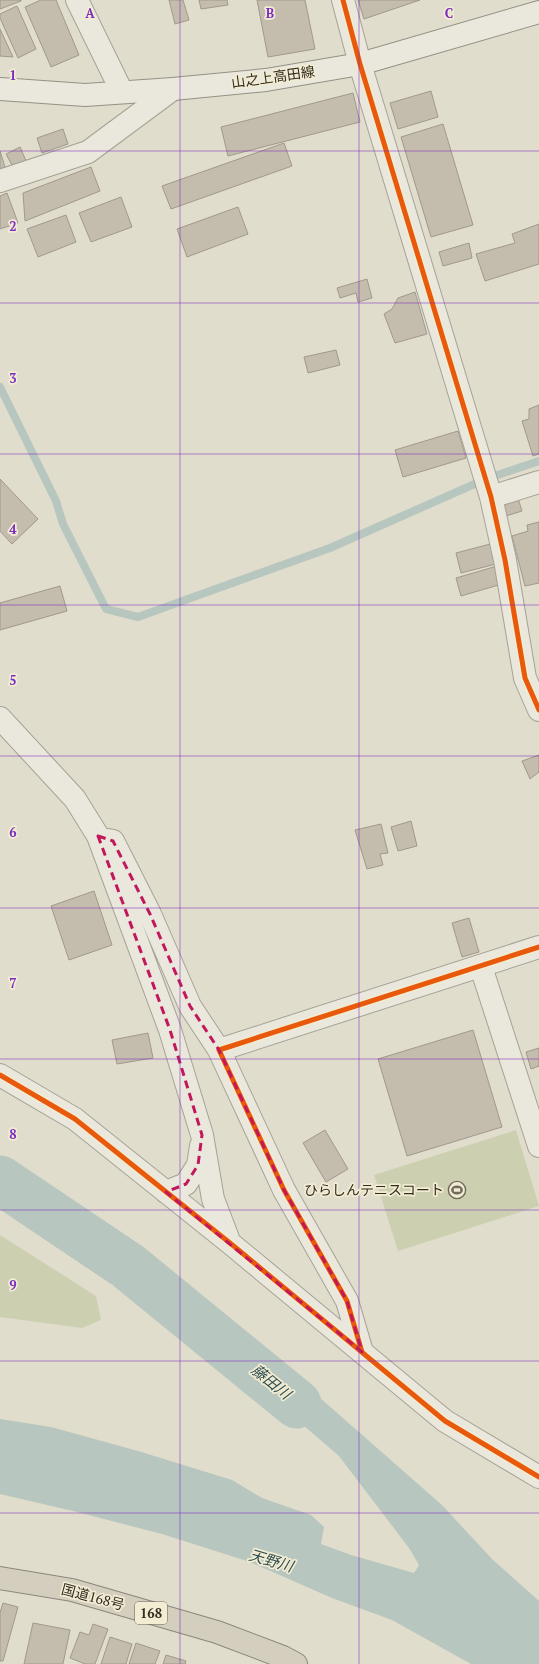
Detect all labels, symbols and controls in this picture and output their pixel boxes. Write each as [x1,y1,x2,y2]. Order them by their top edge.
text: A [85,4,95,22]
text: B [266,4,274,22]
text: C [445,4,453,22]
street label: 山之上高田線 [230,61,316,92]
text: 1 [9,66,17,84]
text: 2 [9,217,17,235]
text: 3 [9,369,17,387]
text: 4 [9,520,17,538]
text: 5 [9,671,17,689]
text: 6 [9,823,17,841]
text: 7 [9,974,17,992]
text: 8 [9,1125,17,1143]
place label: ひらしんテニスコート [304,1180,444,1199]
sports icon: ひらしんテニスコート [447,1180,467,1200]
text: 9 [9,1276,17,1294]
water label: 藤田川 [248,1359,297,1404]
water label: 天野川 [247,1544,298,1576]
street label: 国道168号 [60,1579,127,1614]
road number: 168 [135,1602,167,1624]

